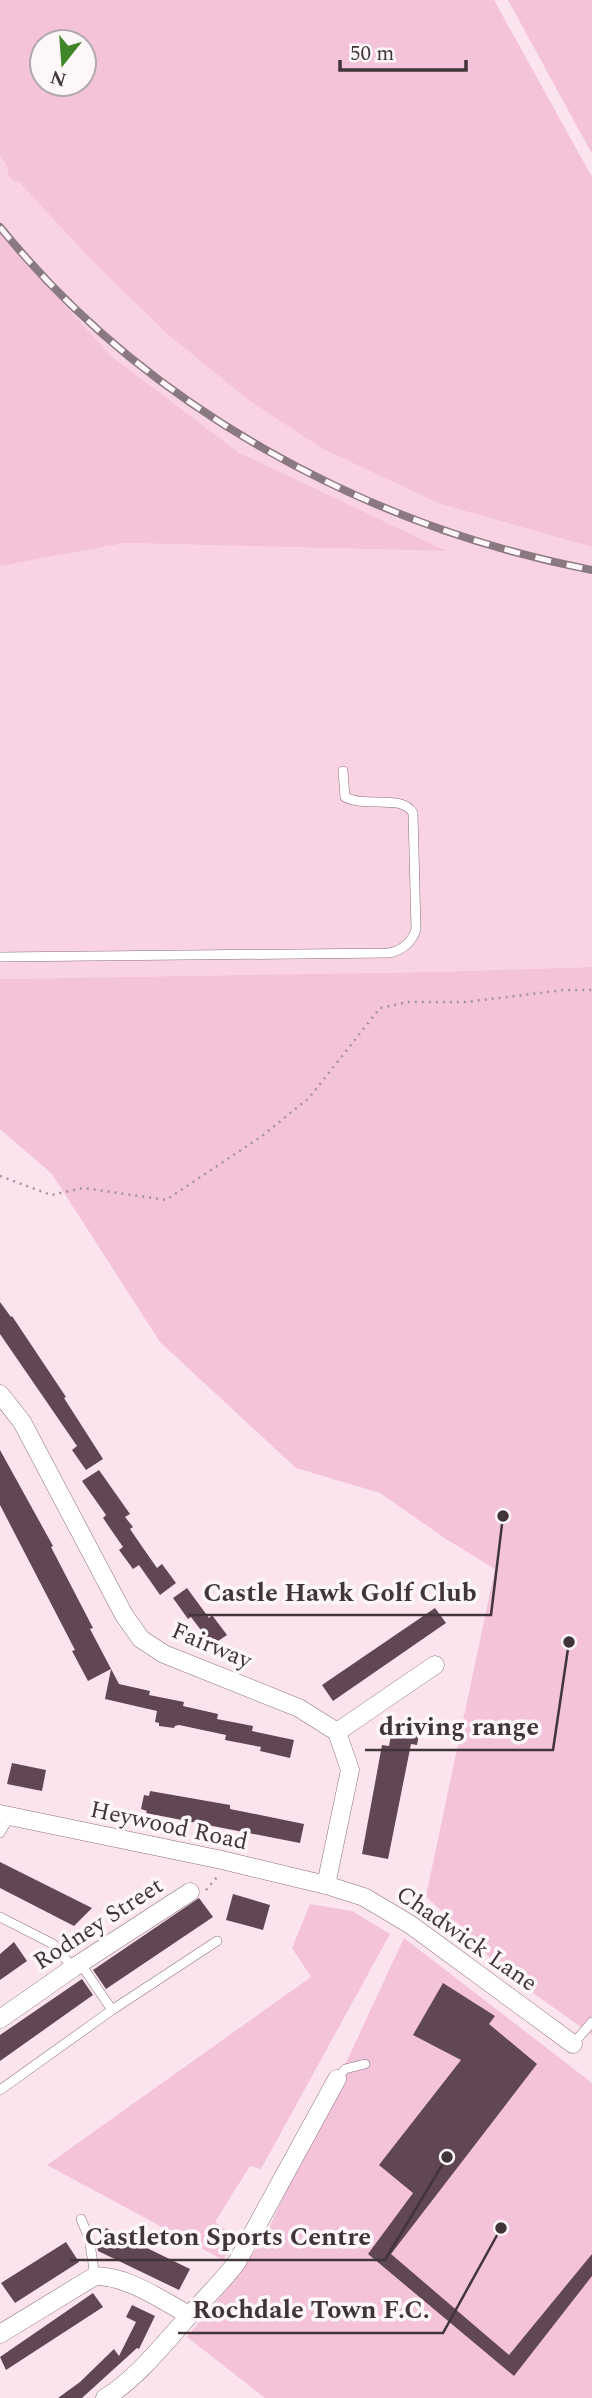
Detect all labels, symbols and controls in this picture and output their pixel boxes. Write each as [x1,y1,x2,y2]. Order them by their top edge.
north arrow [28,28,98,98]
scale bar [340,28,466,72]
text: 50 m [350,38,394,70]
text: N [47,62,70,94]
callout: Castle Hawk Golf Club [189,1568,491,1615]
text: Castle Hawk Golf Club [203,1573,477,1613]
street label: Fairway [166,1613,259,1680]
callout: driving range [365,1703,553,1750]
text: driving range [379,1707,539,1747]
street label: Heywood Road [87,1792,251,1860]
street label: Rodney Street [26,1868,171,1979]
street label: Chadwick Lane [388,1877,544,2001]
callout: Castleton Sports Centre [70,2213,385,2260]
text: Castleton Sports Centre [85,2217,371,2257]
callout: Rochdale Town F.C. [178,2286,443,2333]
text: Rochdale Town F.C. [192,2290,430,2330]

